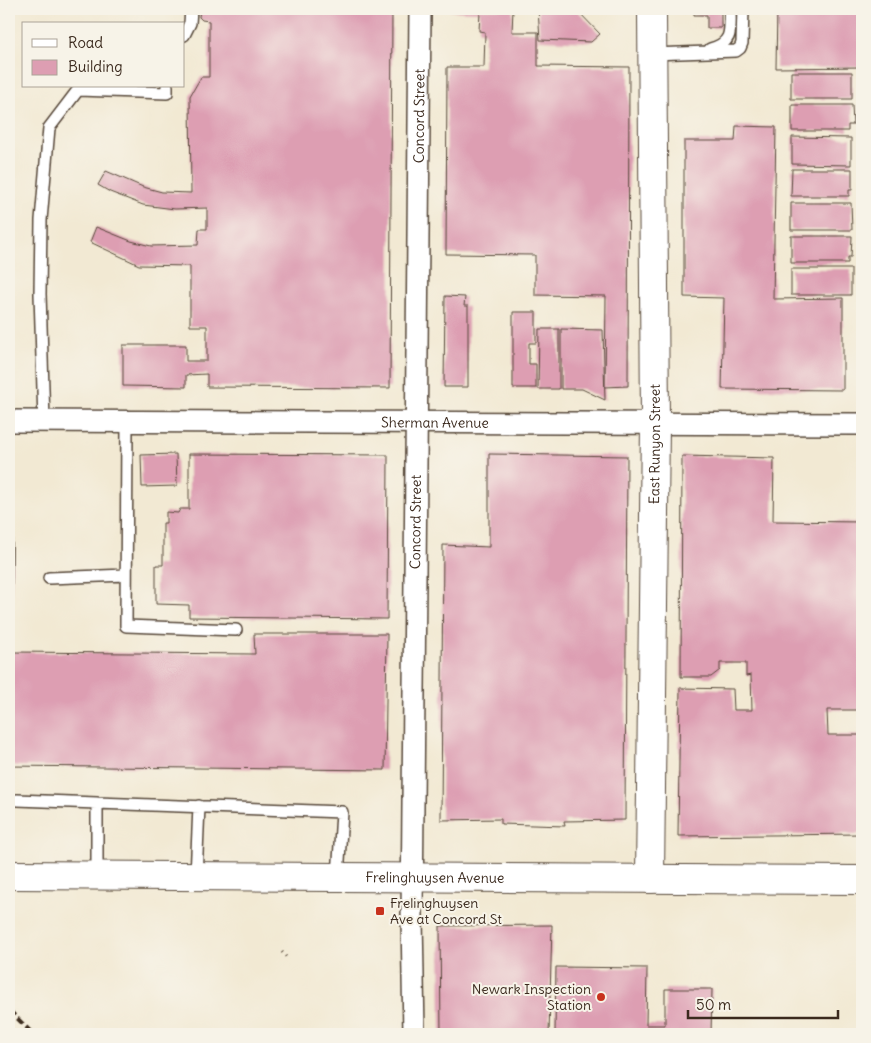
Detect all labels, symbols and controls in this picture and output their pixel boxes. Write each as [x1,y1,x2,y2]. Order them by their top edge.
legend [22,22,185,88]
text: Road [68,33,103,52]
text: Building [68,57,123,76]
street label: Concord Street [410,68,428,163]
street label: East Runyon Street [645,384,664,504]
street label: Sherman Avenue [381,413,489,432]
street label: Concord Street [406,474,425,569]
street label: Frelinghuysen Avenue [366,868,504,887]
place label: Frelinghuysen Ave at Concord St [390,894,502,928]
marker: Frelinghuysen Ave at Concord St [374,905,386,917]
place label: Newark Inspection Station [472,980,591,1014]
scale bar [688,988,838,1020]
marker: Newark Inspection Station [595,991,607,1003]
text: 50 m [696,995,731,1014]

